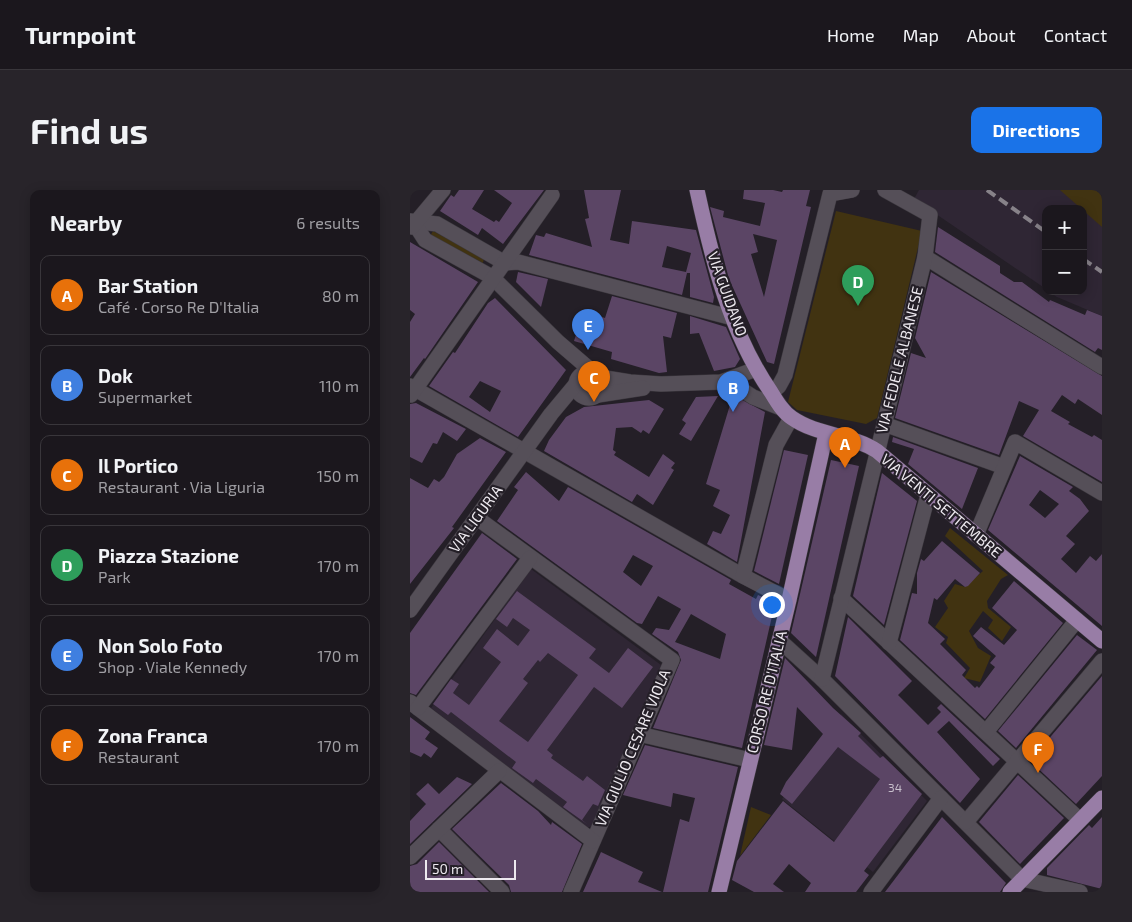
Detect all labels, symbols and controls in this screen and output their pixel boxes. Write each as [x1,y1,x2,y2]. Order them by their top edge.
text: Turnpoint [25,20,136,49]
text: Home [827,24,875,46]
text: Map [903,24,939,46]
text: About [967,24,1016,46]
text: Contact [1044,24,1107,46]
button: Directions [971,107,1102,153]
text: Find us [30,109,148,151]
map controls [1042,205,1087,295]
button: + [1042,205,1087,250]
text: Nearby [50,210,122,235]
text: 6 results [296,213,360,232]
street label: VIA GUIDANO [704,249,752,338]
button: − [1042,250,1087,295]
pin: D [842,265,874,306]
text: Bar Station [98,274,198,297]
street label: VIA FEDELE ALBANESE [872,284,926,435]
text: A [62,286,72,305]
text: 80 m [322,286,359,305]
text: Café · Corso Re D'Italia [98,297,259,316]
pin: E [572,309,604,350]
pin: C [578,361,610,402]
text: Dok [98,364,133,387]
pin: B [717,371,749,412]
text: B [62,376,72,395]
text: 110 m [319,376,359,395]
text: Supermarket [98,387,192,406]
pin: A [829,427,861,468]
street label: VIA VENTI SETTEMBRE [878,450,1006,561]
text: Il Portico [98,454,178,477]
text: C [62,466,72,485]
text: 150 m [317,466,359,485]
text: Restaurant · Via Liguria [98,477,265,496]
street label: VIA LIGURIA [445,481,506,556]
text: Piazza Stazione [98,544,239,567]
text: D [62,556,72,575]
text: 170 m [317,556,359,575]
text: Park [98,567,131,586]
your location [759,592,785,618]
street label: CORSO RE D'ITALIA [742,628,790,755]
text: Non Solo Foto [98,634,223,657]
text: E [62,646,72,665]
text: 170 m [317,646,359,665]
text: Shop · Viale Kennedy [98,657,247,676]
street label: VIA GIULIO CESARE VIOLA [591,666,674,829]
text: Zona Franca [98,724,208,747]
pin: F [1022,732,1054,773]
text: F [63,736,71,755]
text: 170 m [317,736,359,755]
text: Restaurant [98,747,179,766]
house number: 34 [888,780,902,794]
scale bar [425,857,516,880]
text: 50 m [432,860,463,877]

